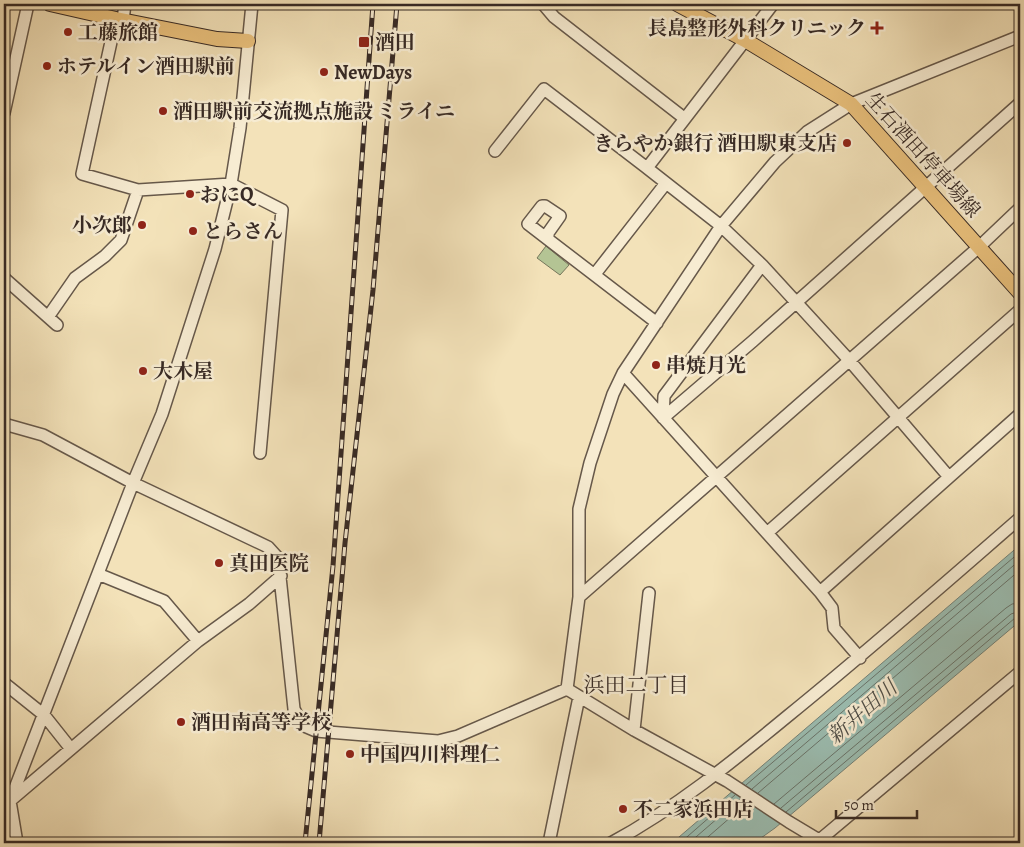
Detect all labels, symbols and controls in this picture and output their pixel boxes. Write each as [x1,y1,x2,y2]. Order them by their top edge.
place label: 長島整形外科クリニック [647,15,866,42]
place label: 工藤旅館 [78,19,158,46]
marker: 長島整形外科クリニック [870,21,884,35]
marker: 工藤旅館 [62,26,74,38]
place label: 酒田 [375,29,415,56]
marker: 酒田 [357,35,371,49]
place label: ホテルイン酒田駅前 [57,53,235,80]
place label: NewDays [334,59,412,86]
marker: ホテルイン酒田駅前 [41,60,53,72]
marker: NewDays [318,66,330,78]
street label: 生石酒田停車場線 [859,87,987,223]
place label: 酒田駅前交流拠点施設 ミライニ [173,98,455,125]
marker: 酒田駅前交流拠点施設 ミライニ [157,105,169,117]
place label: きらやか銀行 酒田駅東支店 [594,130,837,157]
marker: きらやか銀行 酒田駅東支店 [841,137,853,149]
place label: おにQ [200,181,257,208]
marker: おにQ [184,188,196,200]
place label: 小次郎 [72,212,132,239]
place label: とらさん [203,218,283,245]
marker: 小次郎 [136,219,148,231]
marker: とらさん [187,225,199,237]
place label: 串焼月光 [666,352,746,379]
place label: 大木屋 [153,358,213,385]
marker: 串焼月光 [650,359,662,371]
marker: 大木屋 [137,365,149,377]
place label: 真田医院 [229,550,309,577]
marker: 真田医院 [213,557,225,569]
district label: 浜田二丁目 [584,671,689,699]
water label: 新井田川 [821,673,904,750]
place label: 酒田南高等学校 [191,709,331,736]
marker: 酒田南高等学校 [175,716,187,728]
place label: 中国四川料理仁 [360,741,500,768]
marker: 中国四川料理仁 [344,748,356,760]
scale bar [836,787,918,819]
text: 50 m [844,795,874,815]
place label: 不二家浜田店 [633,796,753,823]
marker: 不二家浜田店 [617,803,629,815]

